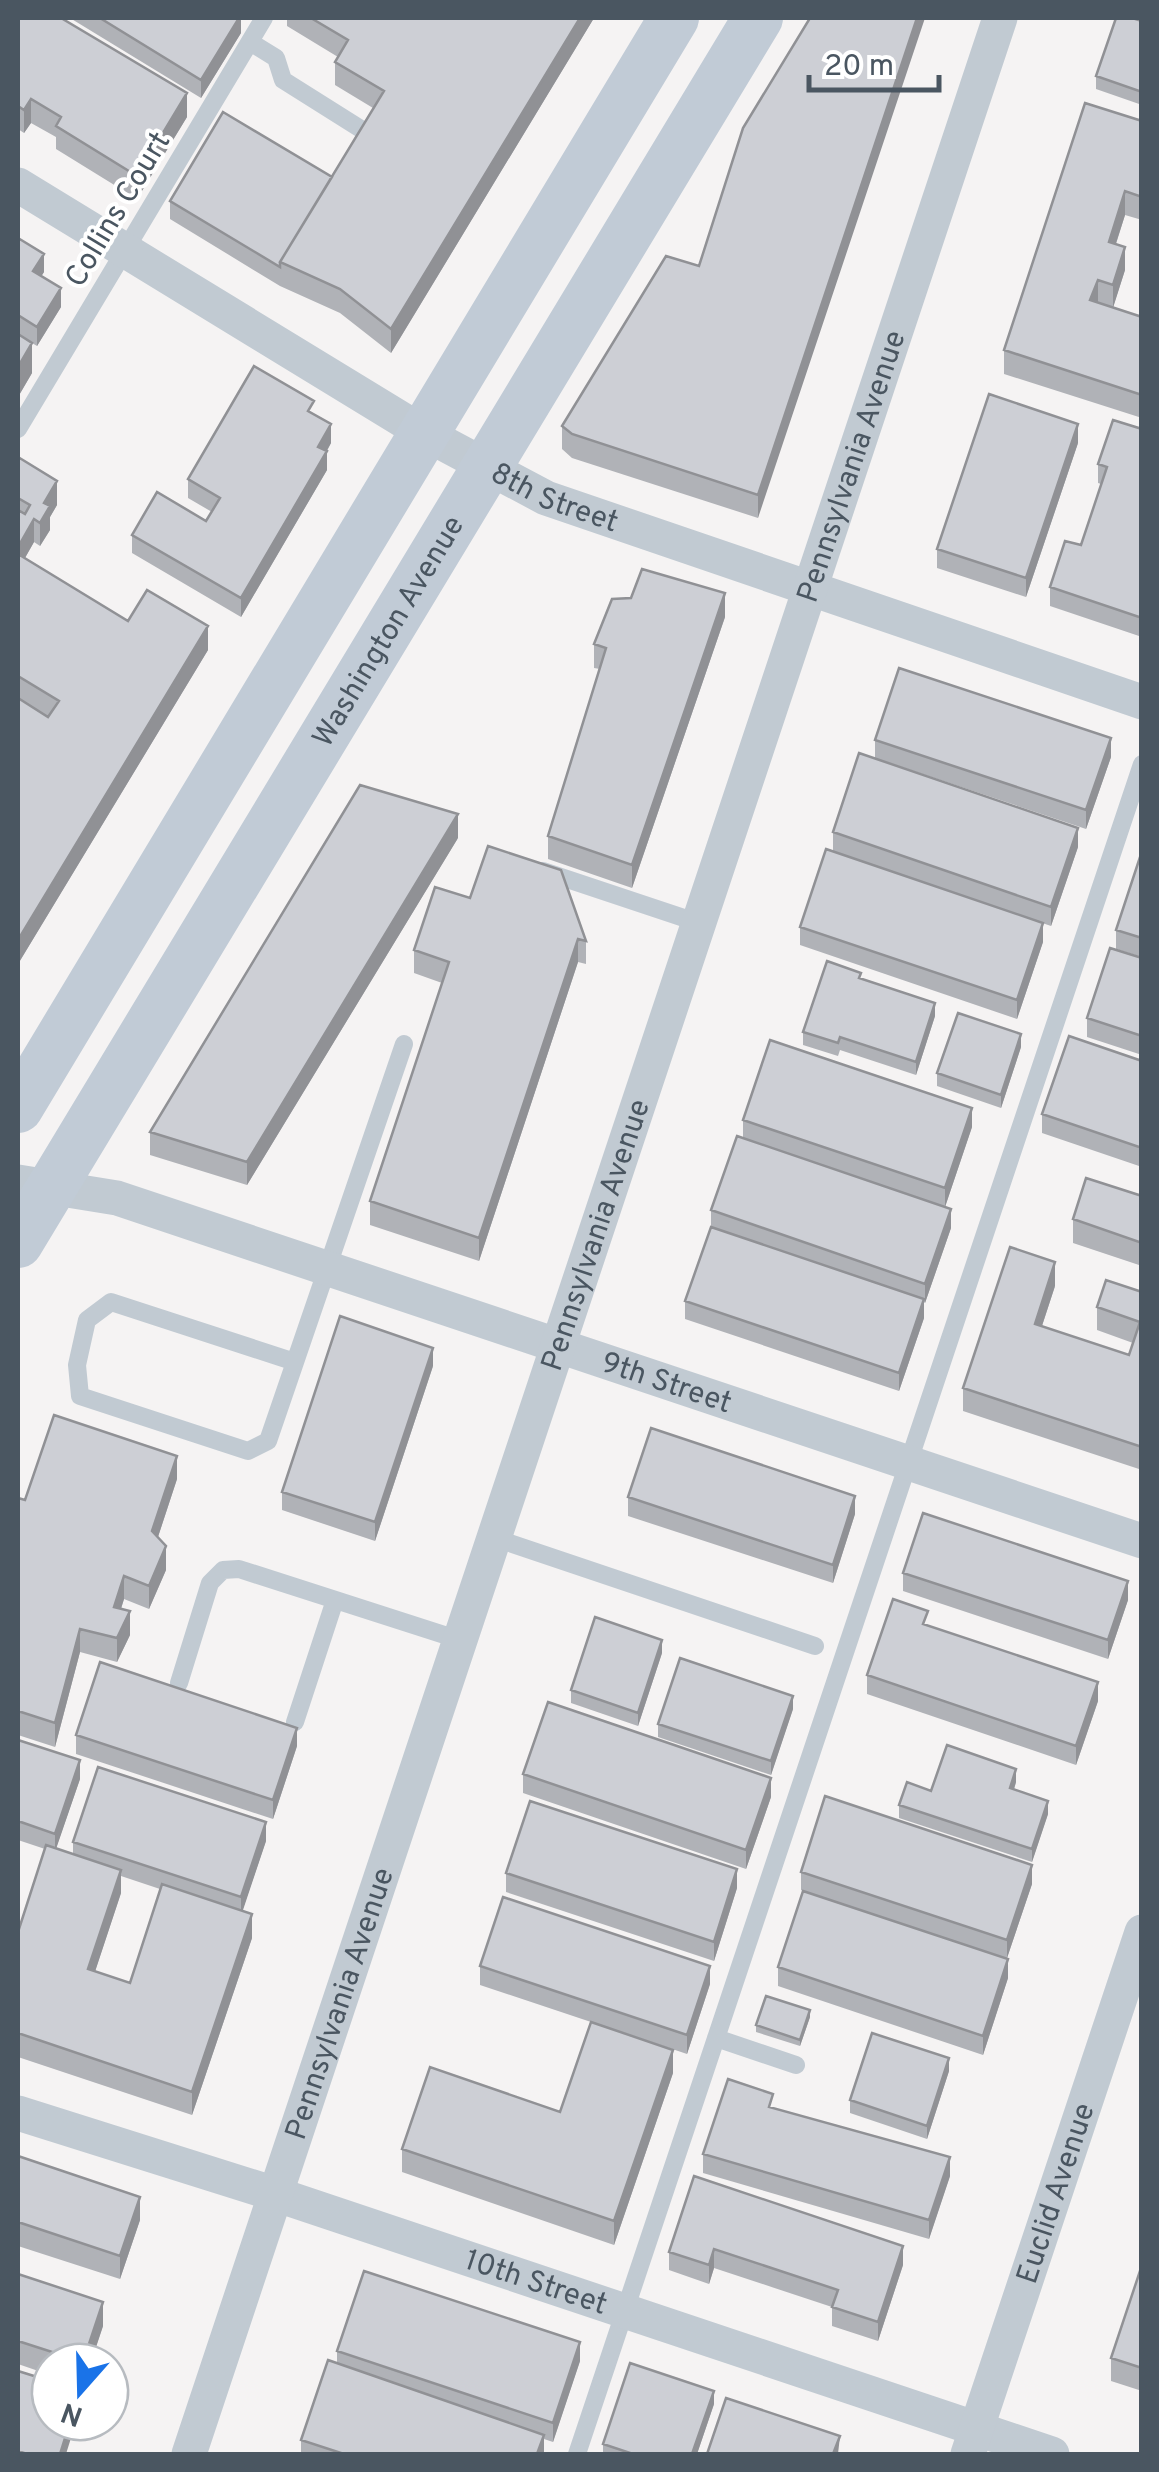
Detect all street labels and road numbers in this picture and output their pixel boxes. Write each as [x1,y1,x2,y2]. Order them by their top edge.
street label: Collins Court [58,126,180,295]
street label: Pennsylvania Avenue [791,326,916,608]
street label: 8th Street [484,456,623,542]
street label: Washington Avenue [306,510,474,755]
street label: Pennsylvania Avenue [535,1095,660,1376]
street label: 9th Street [596,1345,736,1423]
street label: Pennsylvania Avenue [279,1863,404,2145]
street label: Euclid Avenue [1010,2099,1105,2289]
street label: 10th Street [460,2243,611,2325]

